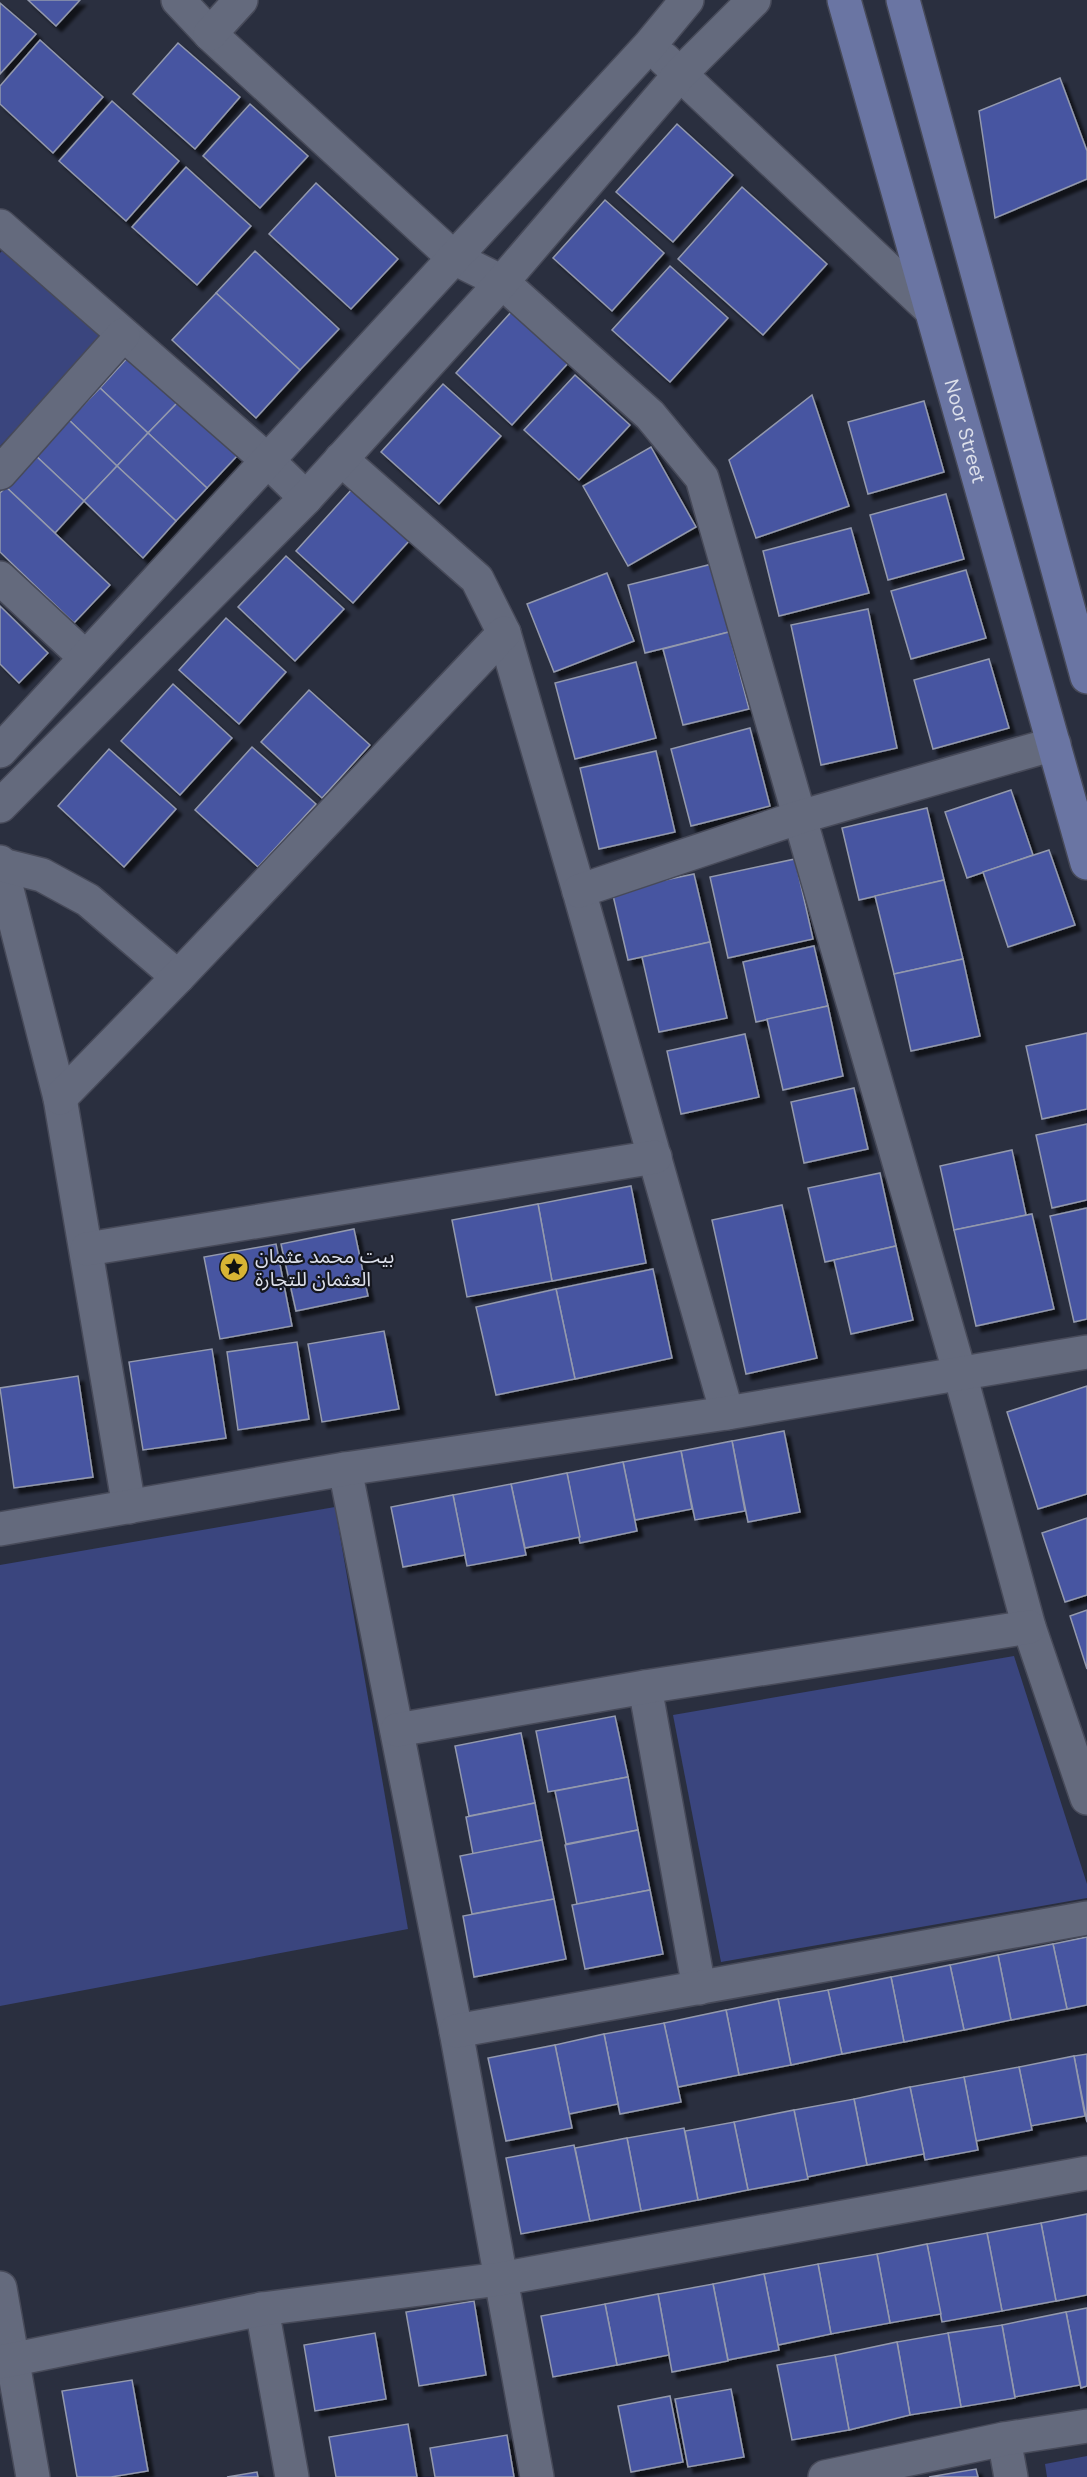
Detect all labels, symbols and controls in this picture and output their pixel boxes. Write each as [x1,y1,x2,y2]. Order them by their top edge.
street label: Noor Street [938,376,992,486]
place label: بيت محمد عثمان العثمان للتجارة [255,1243,394,1292]
place icon: بيت محمد عثمان العثمان للتجارة [218,1251,250,1283]

